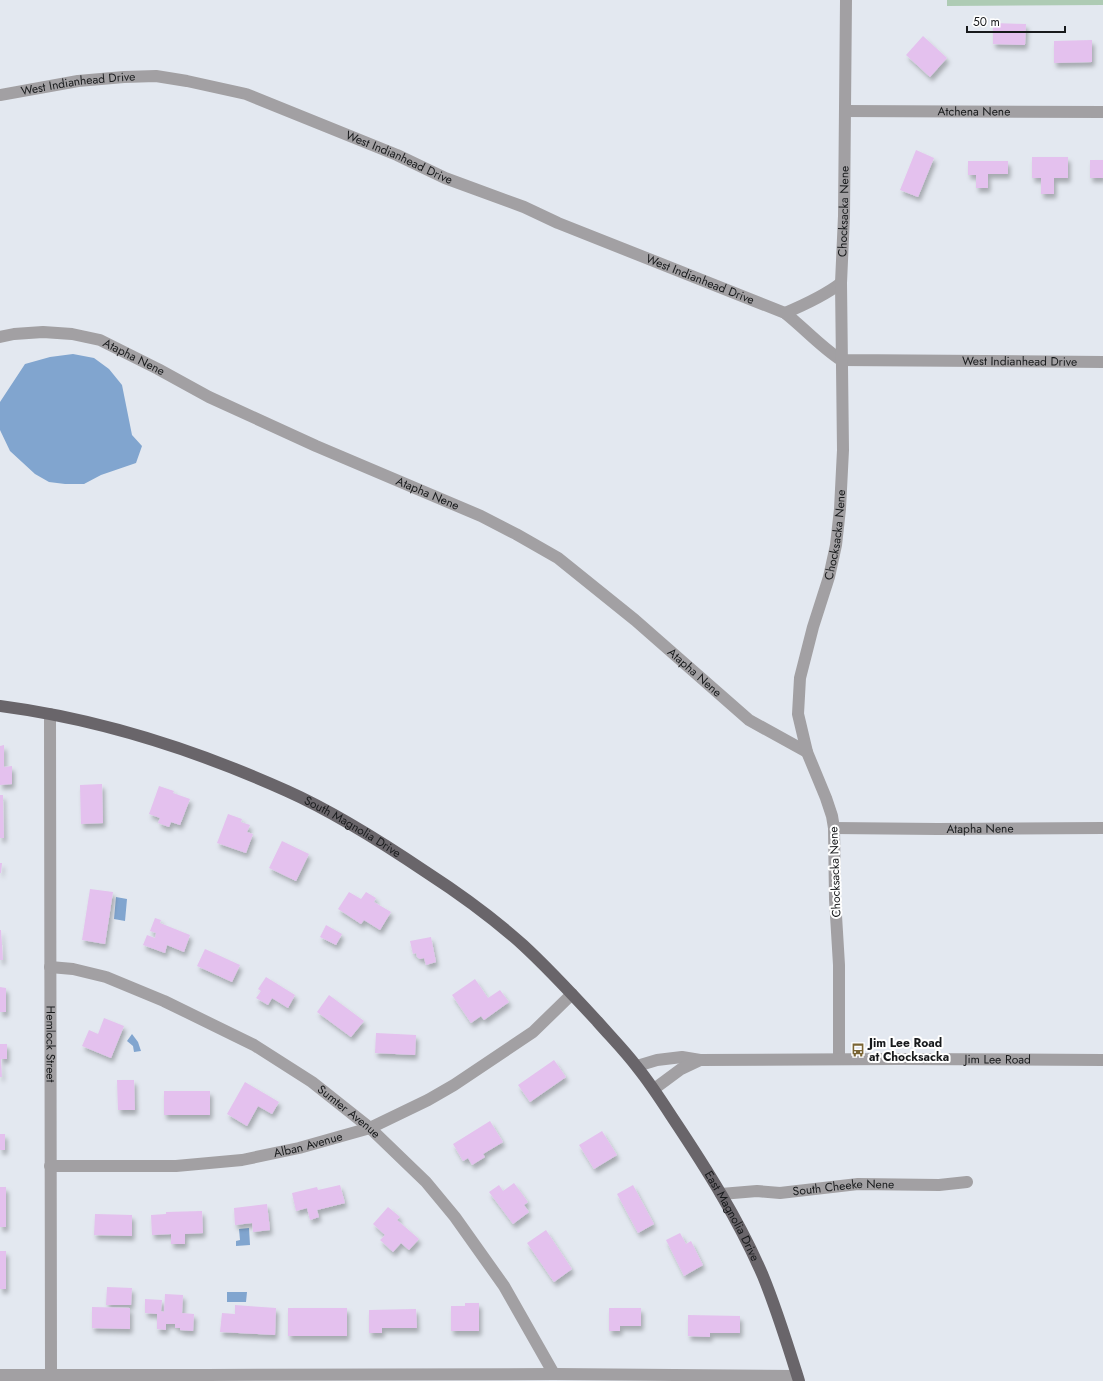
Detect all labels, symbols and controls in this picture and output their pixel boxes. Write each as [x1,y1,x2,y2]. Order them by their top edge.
scale bar [967,8,1065,34]
text: 50 m [973,13,1000,31]
street label: West Indianhead Drive [19,68,135,100]
street label: Atchena Nene [938,102,1010,121]
street label: West Indianhead Drive [343,126,455,189]
street label: Chocksacka Nene [833,166,853,257]
street label: West Indianhead Drive [643,250,757,309]
street label: Atapha Nene [100,334,168,380]
street label: West Indianhead Drive [962,352,1077,371]
street label: Atapha Nene [393,472,462,515]
street label: Chocksacka Nene [820,489,850,582]
street label: Atapha Nene [663,643,726,701]
street label: South Magnolia Drive [301,791,405,862]
street label: Atapha Nene [946,820,1014,838]
street label: Chocksacka Nene [824,826,846,918]
street label: Hemlock Street [41,1006,60,1083]
place label: Jim Lee Road at Chocksacka [867,1034,949,1066]
bus stop icon: Jim Lee Road at Chocksacka [850,1042,866,1058]
street label: Jim Lee Road [962,1050,1031,1069]
street label: Sumter Avenue [313,1081,384,1142]
street label: Alban Avenue [272,1127,345,1162]
street label: East Magnolia Drive [700,1167,764,1264]
street label: South Cheeke Nene [792,1175,894,1200]

